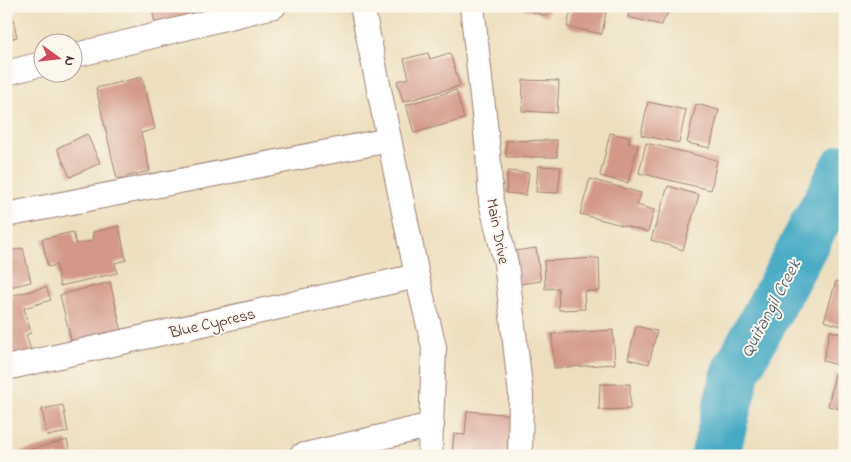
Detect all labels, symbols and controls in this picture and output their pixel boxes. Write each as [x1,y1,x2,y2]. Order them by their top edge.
north arrow [32,32,82,82]
text: N [58,54,80,68]
street label: Main Drive [479,196,515,267]
water label: Quitangil Creek [735,254,809,363]
street label: Blue Cypress [166,302,258,346]

